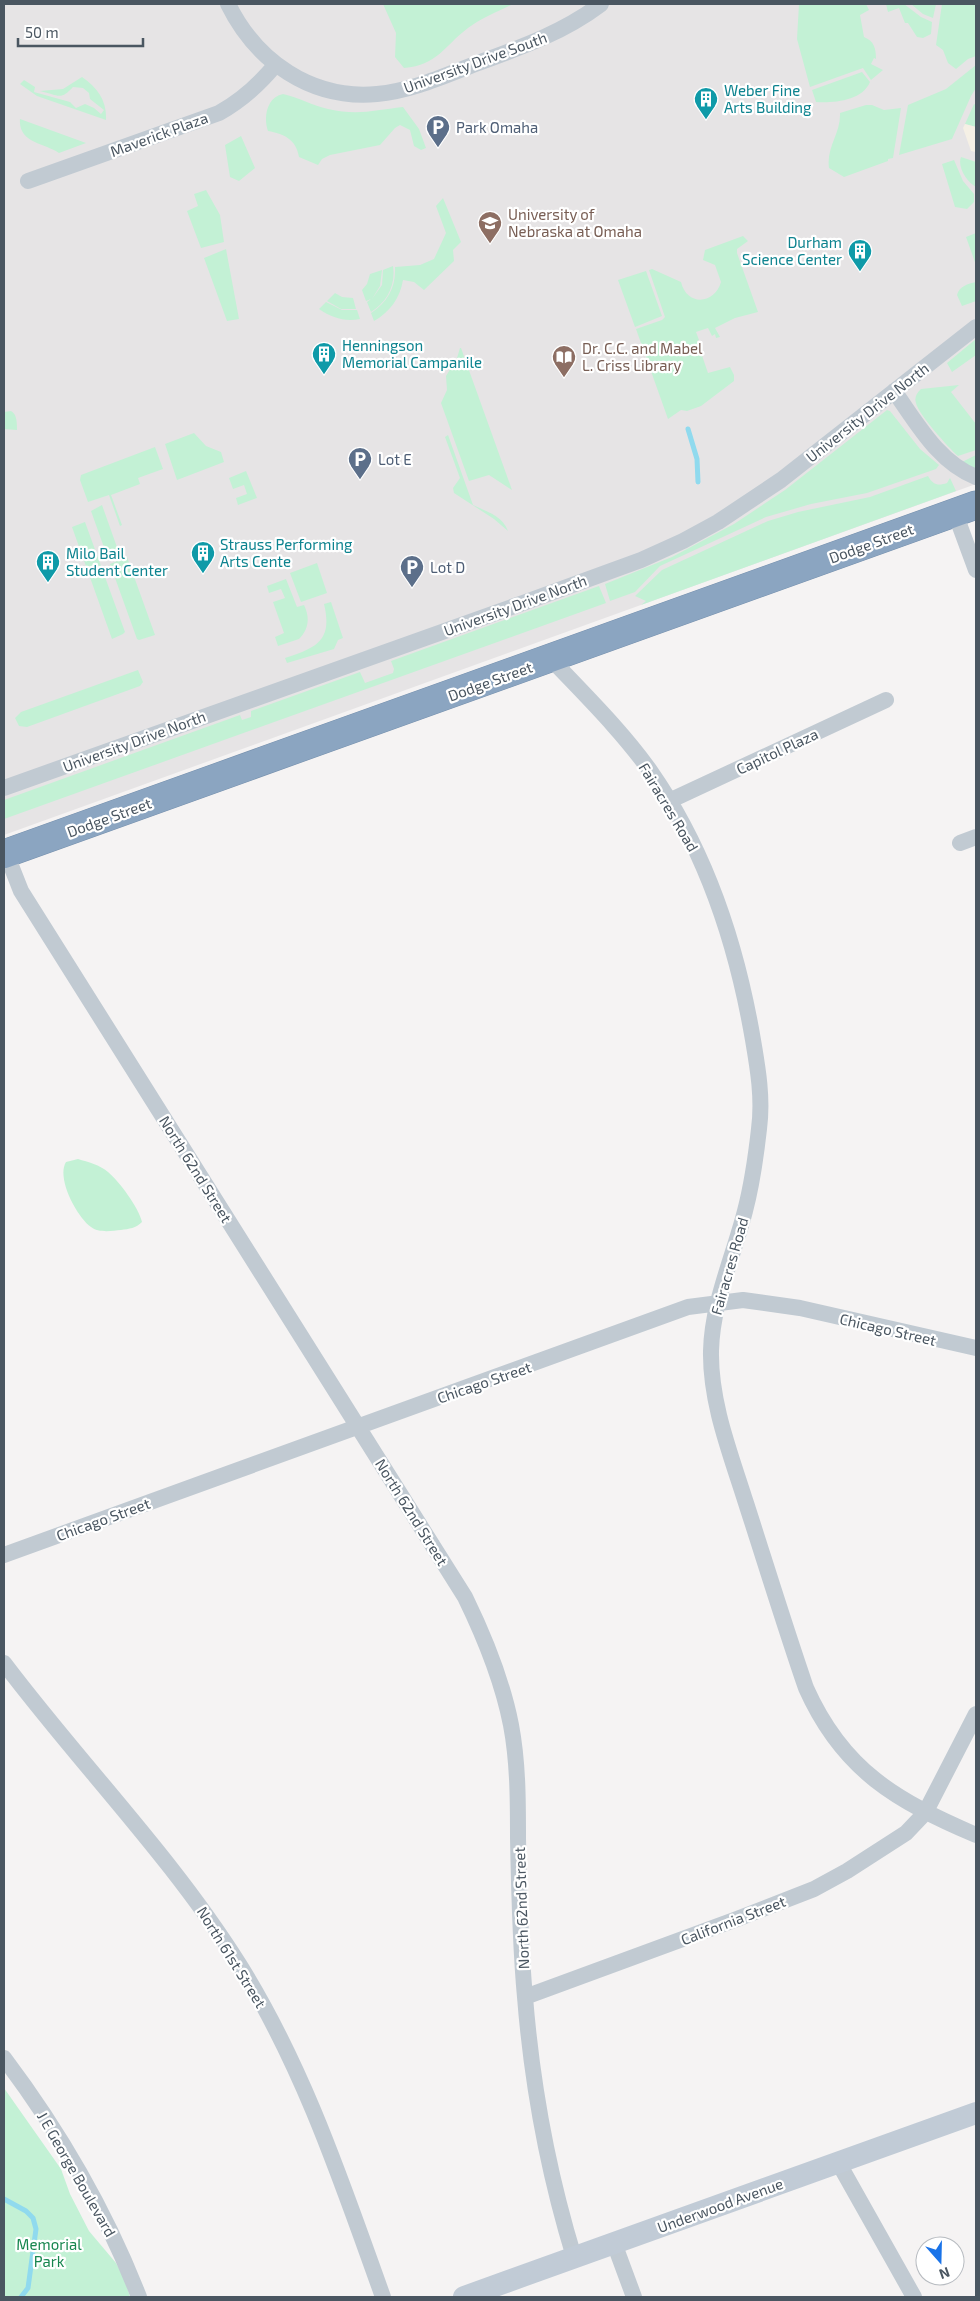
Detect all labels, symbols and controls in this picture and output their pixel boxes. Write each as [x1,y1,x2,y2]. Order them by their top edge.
scale bar [18,15,142,47]
text: 50 m [25,23,59,41]
street label: University Drive South [401,28,549,96]
place label: Weber Fine Arts Building [724,81,812,116]
building icon: Weber Fine Arts Building [693,86,719,120]
street label: Maverick Plaza [108,108,210,160]
parking icon: Park Omaha [425,114,451,148]
place label: Park Omaha [456,118,538,136]
place label: University of Nebraska at Omaha [508,205,642,240]
school or university icon: University of Nebraska at Omaha [477,210,503,244]
place label: Durham Science Center [742,233,842,268]
building icon: Durham Science Center [847,238,873,272]
place label: Henningson Memorial Campanile [342,336,482,371]
place label: Dr. C.C. and Mabel L. Criss Library [582,339,703,374]
building icon: Henningson Memorial Campanile [311,341,337,375]
library icon: Dr. C.C. and Mabel L. Criss Library [551,344,577,378]
street label: University Drive North [802,358,932,466]
parking icon: Lot E [347,446,373,480]
place label: Lot E [378,450,412,468]
street label: Dodge Street [826,519,916,567]
place label: Strauss Performing Arts Cente [220,535,353,570]
building icon: Strauss Performing Arts Cente [190,540,216,574]
place label: Milo Bail Student Center [66,544,168,579]
building icon: Milo Bail Student Center [35,549,61,583]
parking icon: Lot D [399,554,425,588]
place label: Lot D [430,558,465,576]
street label: University Drive North [441,571,589,639]
street label: Dodge Street [445,657,535,705]
street label: University Drive North [60,707,208,775]
street label: Capitol Plaza [733,724,821,778]
street label: Fairacres Road [635,759,703,855]
street label: Dodge Street [64,793,154,841]
street label: North 62nd Street [156,1112,236,1226]
street label: Fairacres Road [706,1215,752,1317]
street label: Chicago Street [838,1309,938,1349]
street label: Chicago Street [435,1357,534,1407]
street label: North 62nd Street [372,1455,452,1569]
street label: Chicago Street [54,1494,153,1544]
street label: North 62nd Street [510,1846,532,1969]
street label: California Street [678,1892,788,1948]
street label: North 61st Street [194,1903,270,2011]
street label: J E George Boulevard [34,2108,120,2240]
street label: Underwood Avenue [655,2174,785,2236]
park label: Memorial Park [16,2235,82,2270]
north arrow [915,2236,965,2286]
text: N [937,2264,952,2283]

